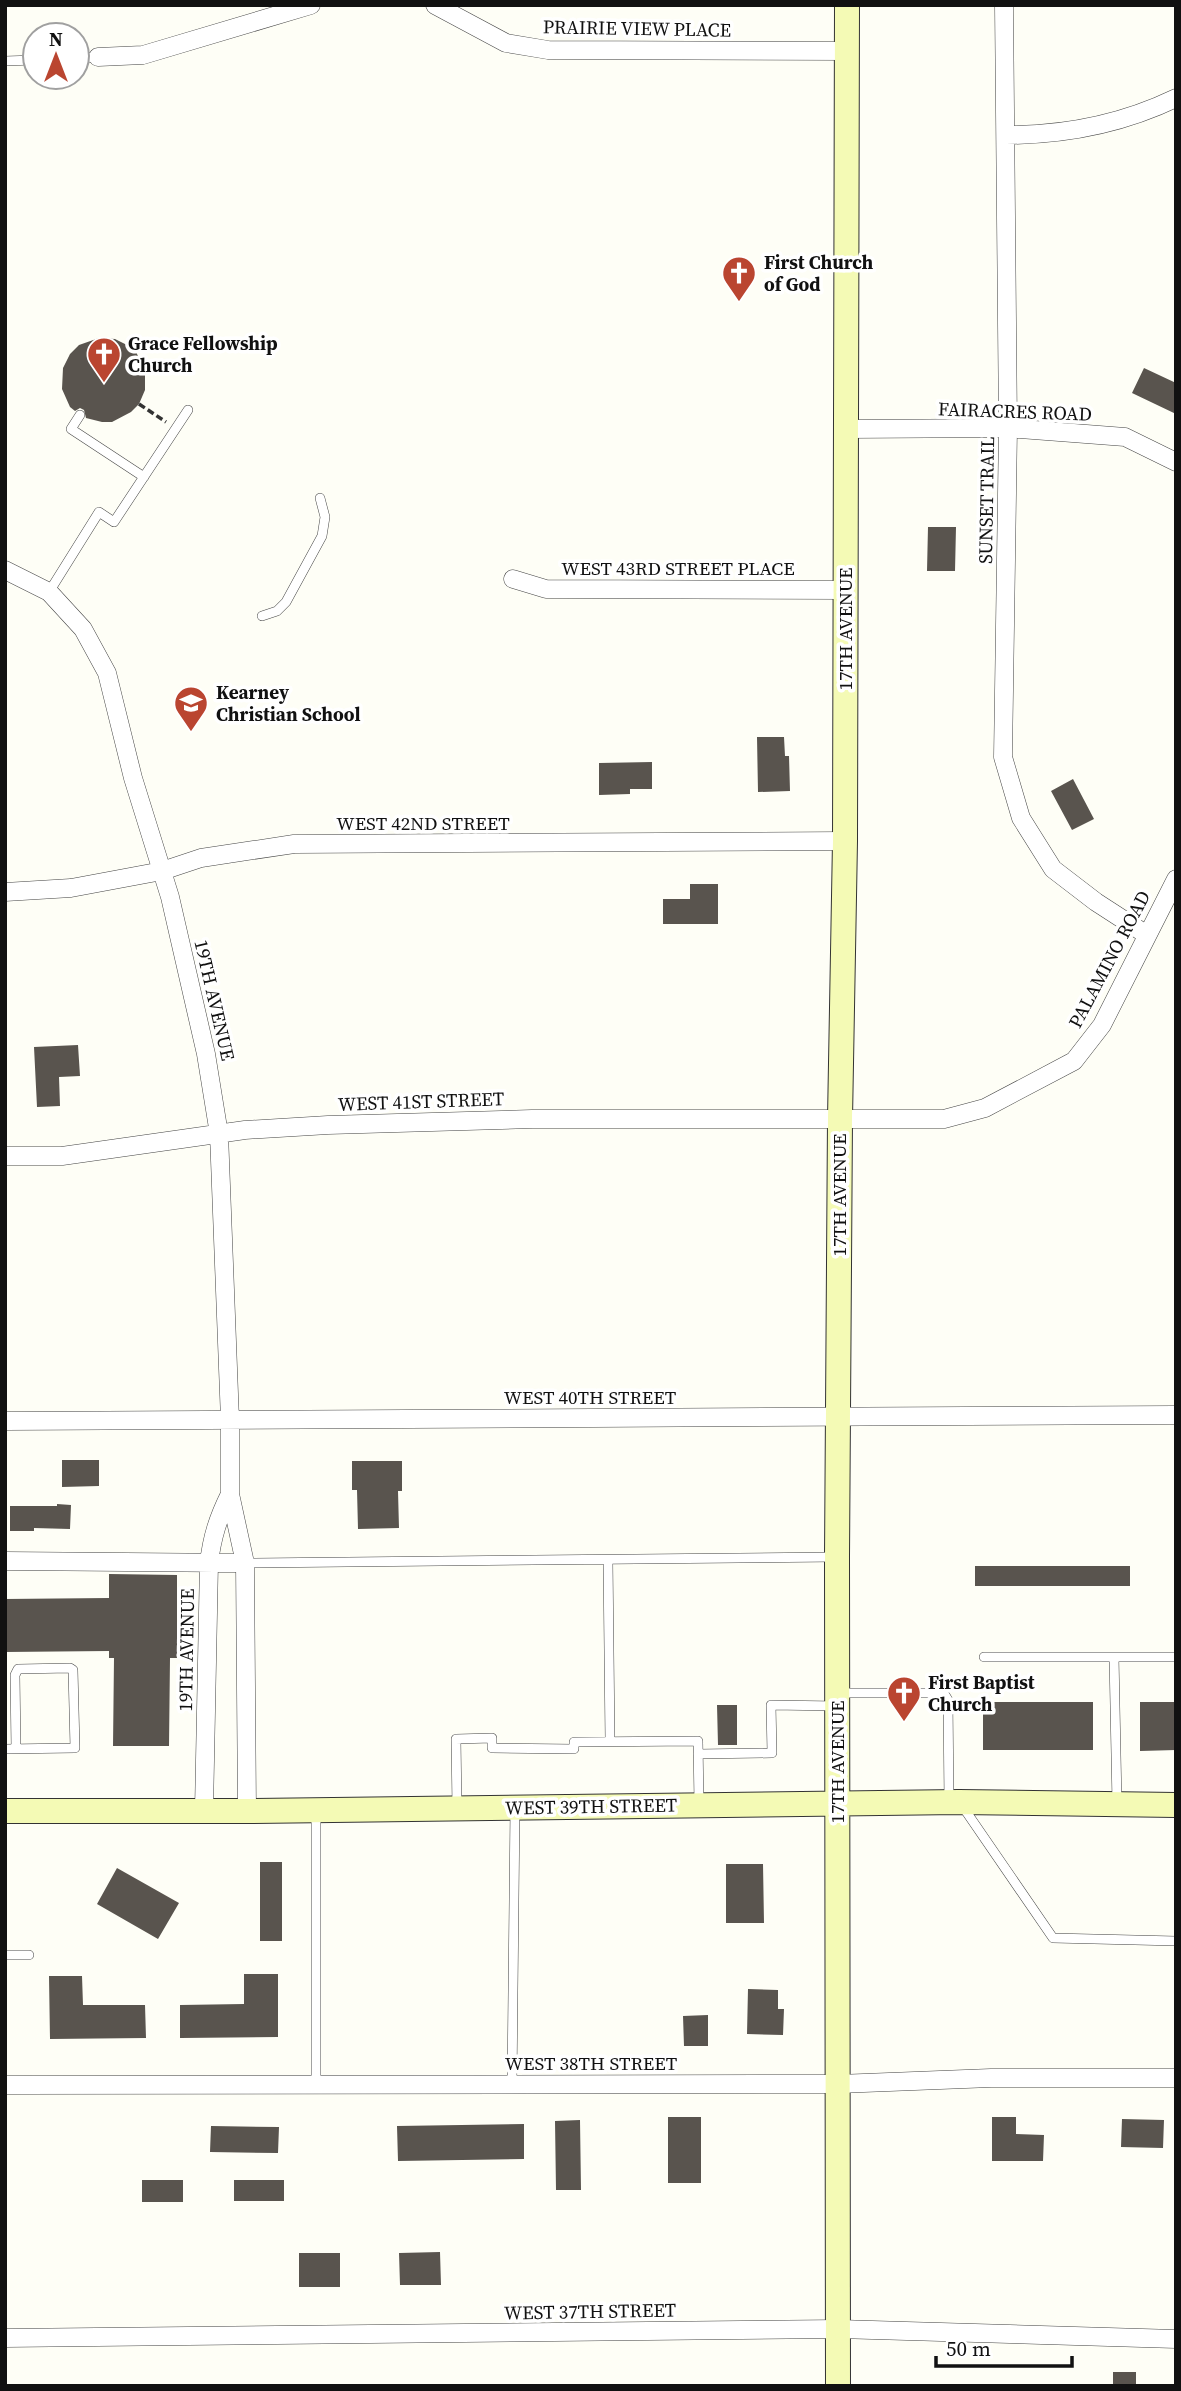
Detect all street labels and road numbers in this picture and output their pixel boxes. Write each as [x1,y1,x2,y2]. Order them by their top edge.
street label: PRAIRIE VIEW PLACE [543,13,731,43]
street label: FAIRACRES ROAD [938,395,1092,427]
street label: SUNSET TRAIL [972,436,1000,564]
street label: WEST 43RD STREET PLACE [561,555,795,581]
street label: 17TH AVENUE [832,567,858,691]
street label: WEST 42ND STREET [336,810,510,836]
street label: PALAMINO ROAD [1062,886,1156,1032]
street label: 19TH AVENUE [188,937,242,1063]
street label: WEST 41ST STREET [337,1085,505,1117]
street label: 17TH AVENUE [826,1133,852,1257]
street label: WEST 40TH STREET [504,1384,677,1410]
street label: 19TH AVENUE [172,1588,200,1712]
street label: 17TH AVENUE [824,1700,850,1824]
street label: WEST 39TH STREET [505,1791,678,1821]
street label: WEST 38TH STREET [505,2050,678,2076]
street label: WEST 37TH STREET [504,2296,677,2326]

